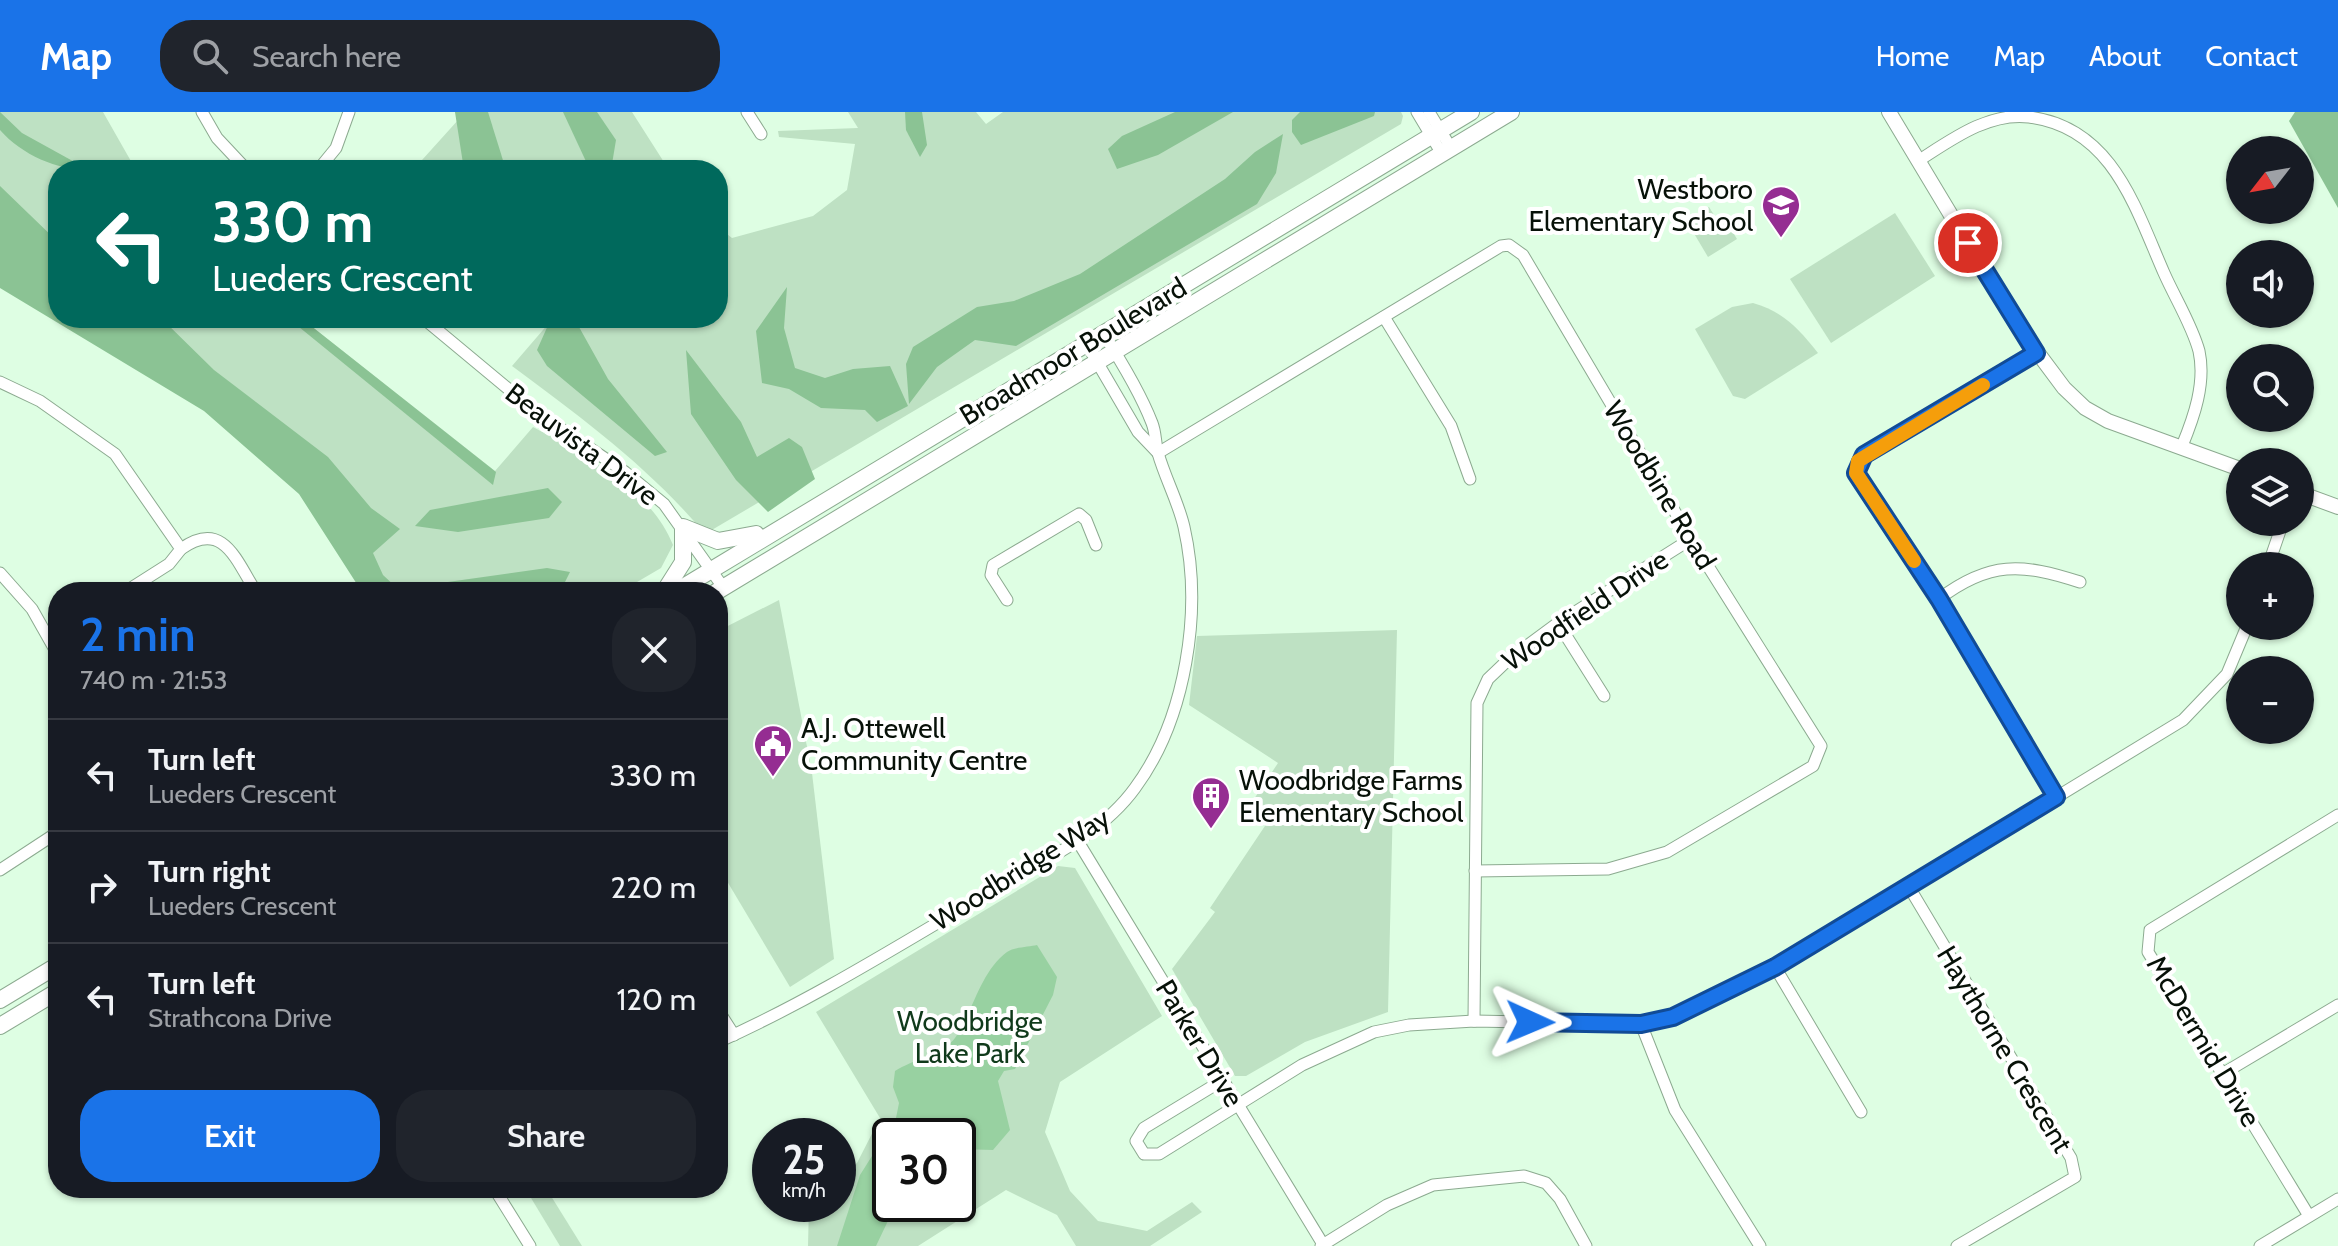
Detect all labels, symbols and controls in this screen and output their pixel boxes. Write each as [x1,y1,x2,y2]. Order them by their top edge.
search box [160,20,720,92]
text: Map [40,33,112,80]
icon: search [188,34,232,78]
text: Search here [252,38,401,75]
text: Home [1876,39,1949,73]
text: Map [1993,39,2045,73]
text: About [2089,39,2161,73]
text: Contact [2205,39,2298,73]
north arrow [2226,136,2314,224]
map controls [2226,136,2314,744]
place label: Westboro Elementary School [1529,172,1753,238]
school or university icon: Westboro Elementary School [1760,184,1802,239]
text: 330 m [212,188,373,256]
icon: left [80,192,184,296]
pin [1934,209,2002,277]
icon: arrive [1946,221,1990,265]
button: sound [2226,240,2314,328]
text: Lueders Crescent [212,256,473,300]
street label: Broadmoor Boulevard [953,270,1193,432]
button: search [2226,344,2314,432]
street label: Beauvista Drive [499,376,665,512]
street label: Woodbine Road [1596,395,1724,575]
button: layers [2226,448,2314,536]
street label: Woodfield Drive [1496,542,1674,678]
button: + [2226,552,2314,640]
text: 2 min [80,605,196,663]
button: close [612,608,696,692]
button: − [2226,656,2314,744]
text: 740 m · 21:53 [80,664,228,696]
place label: A.J. Ottewell Community Centre [801,711,1027,777]
public building icon: A.J. Ottewell Community Centre [752,723,794,778]
text: Turn left [148,741,256,778]
icon: left [80,753,124,797]
text: 330 m [610,757,696,794]
place label: Woodbridge Farms Elementary School [1239,763,1464,829]
building icon: Woodbridge Farms Elementary School [1190,775,1232,830]
text: Lueders Crescent [148,778,336,810]
street label: Woodbridge Way [924,800,1116,938]
text: Turn right [148,853,271,890]
icon: right [80,865,124,909]
text: 220 m [611,869,696,906]
text: Lueders Crescent [148,890,336,922]
street label: Haythorne Crescent [1930,940,2080,1158]
street label: McDermid Drive [2140,949,2268,1133]
text: Turn left [148,965,256,1002]
street label: Parker Drive [1149,973,1251,1113]
icon: left [80,977,124,1021]
position arrow [1488,980,1572,1064]
text: 120 m [616,981,696,1018]
text: Strathcona Drive [148,1002,332,1034]
park label: Woodbridge Lake Park [897,1004,1043,1070]
button: Exit [80,1090,380,1182]
button: Share [396,1090,696,1182]
speed limit sign: 30 [872,1118,976,1222]
text: 25 [783,1135,825,1184]
text: km/h [782,1178,826,1202]

